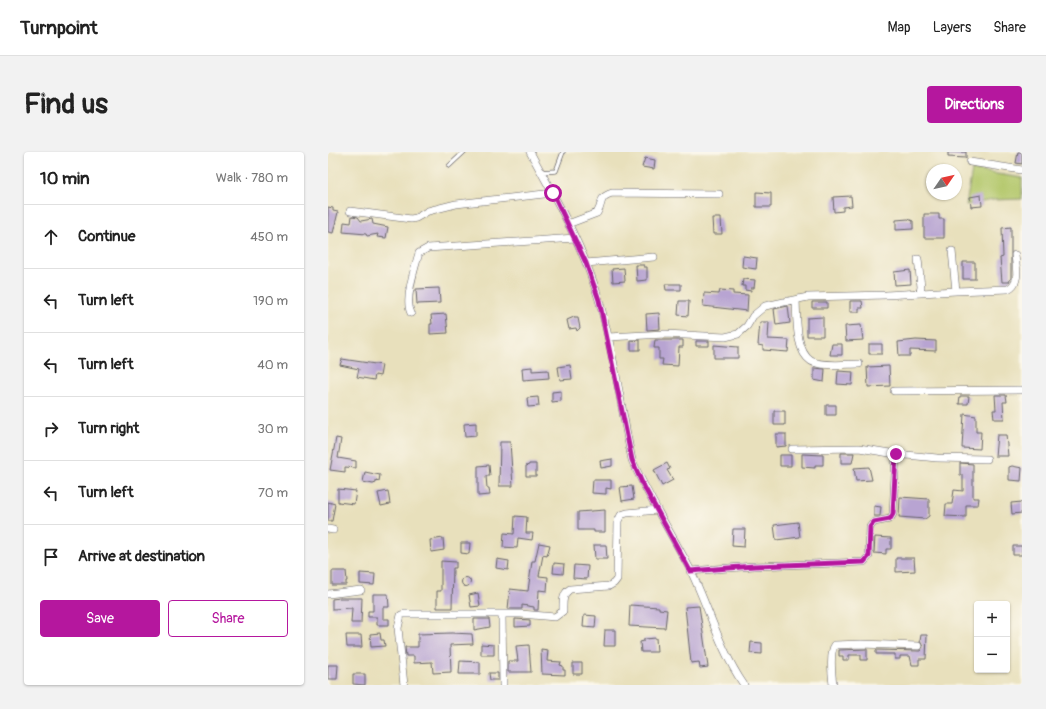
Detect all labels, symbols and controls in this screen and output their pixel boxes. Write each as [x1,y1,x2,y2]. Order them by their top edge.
text: Turnpoint [20,16,98,40]
text: Map [888,19,911,36]
text: Layers [933,19,971,36]
text: Share [993,19,1026,36]
button: Directions [927,86,1022,123]
text: Find us [24,87,108,122]
north arrow [926,164,962,200]
text: 10 min [40,168,90,189]
text: Walk · 780 m [216,170,288,186]
route start [544,184,562,202]
icon: ahead [40,226,62,248]
text: Continue [78,227,136,246]
text: 450 m [250,229,288,245]
icon: left [40,290,62,312]
text: Turn left [78,291,134,310]
text: 190 m [253,293,288,309]
icon: left [40,354,62,376]
text: Turn left [78,355,134,374]
text: 40 m [257,357,288,373]
icon: right [40,418,62,440]
text: Turn right [78,419,139,438]
text: 30 m [258,421,288,437]
route end [887,445,905,463]
icon: left [40,482,62,504]
text: Turn left [78,483,134,502]
text: 70 m [258,485,288,501]
icon: arrive [40,546,62,568]
text: Arrive at destination [78,547,205,566]
button: Save [40,600,160,637]
button: Share [168,600,288,637]
map controls [974,601,1010,673]
button: + [974,601,1010,637]
button: − [974,637,1010,673]

